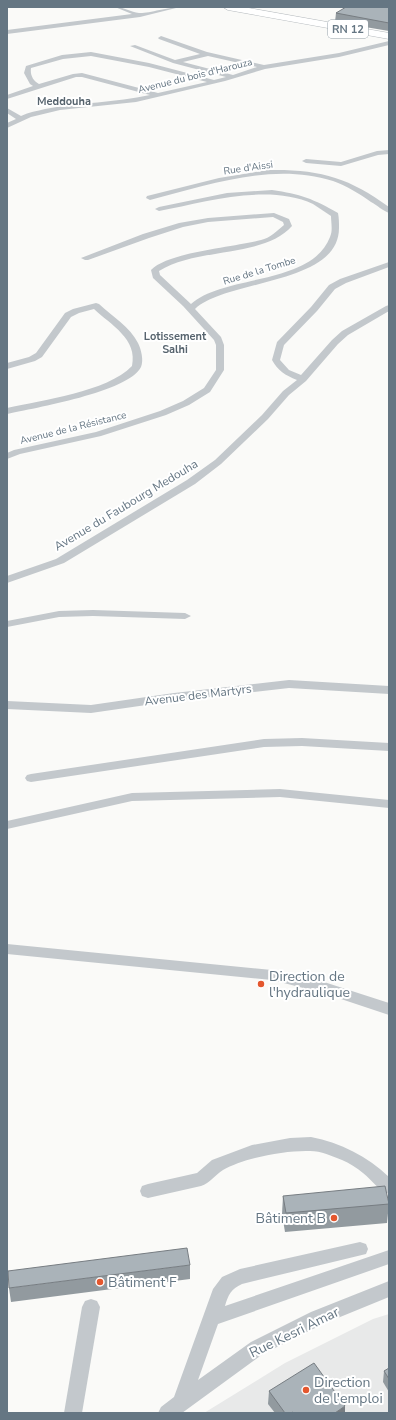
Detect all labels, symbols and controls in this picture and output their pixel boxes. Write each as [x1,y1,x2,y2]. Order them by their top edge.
road number: RN 12 [328,20,368,38]
street label: Avenue du bois d'Harouza [137,55,254,97]
district label: Meddouha [37,94,91,109]
street label: Rue d'Aissi [223,158,274,178]
street label: Rue de la Tombe [221,253,297,289]
district label: Lotissement Salhi [144,329,207,357]
street label: Avenue de la Résistance [19,408,128,448]
street label: Avenue du Faubourg Medouha [51,456,201,554]
street label: Avenue des Martyrs [143,680,253,710]
place label: Direction de l'hydraulique [269,967,350,1002]
marker: Direction de l'hydraulique [256,979,266,989]
place label: Bâtiment B [256,1209,326,1228]
marker: Bâtiment B [329,1213,339,1223]
place label: Bâtiment F [108,1273,177,1292]
marker: Bâtiment F [95,1277,105,1287]
street label: Rue Kesri Amar [246,1303,342,1362]
place label: Direction de l'emploi [314,1373,383,1408]
marker: Direction de l'emploi [301,1385,311,1395]

